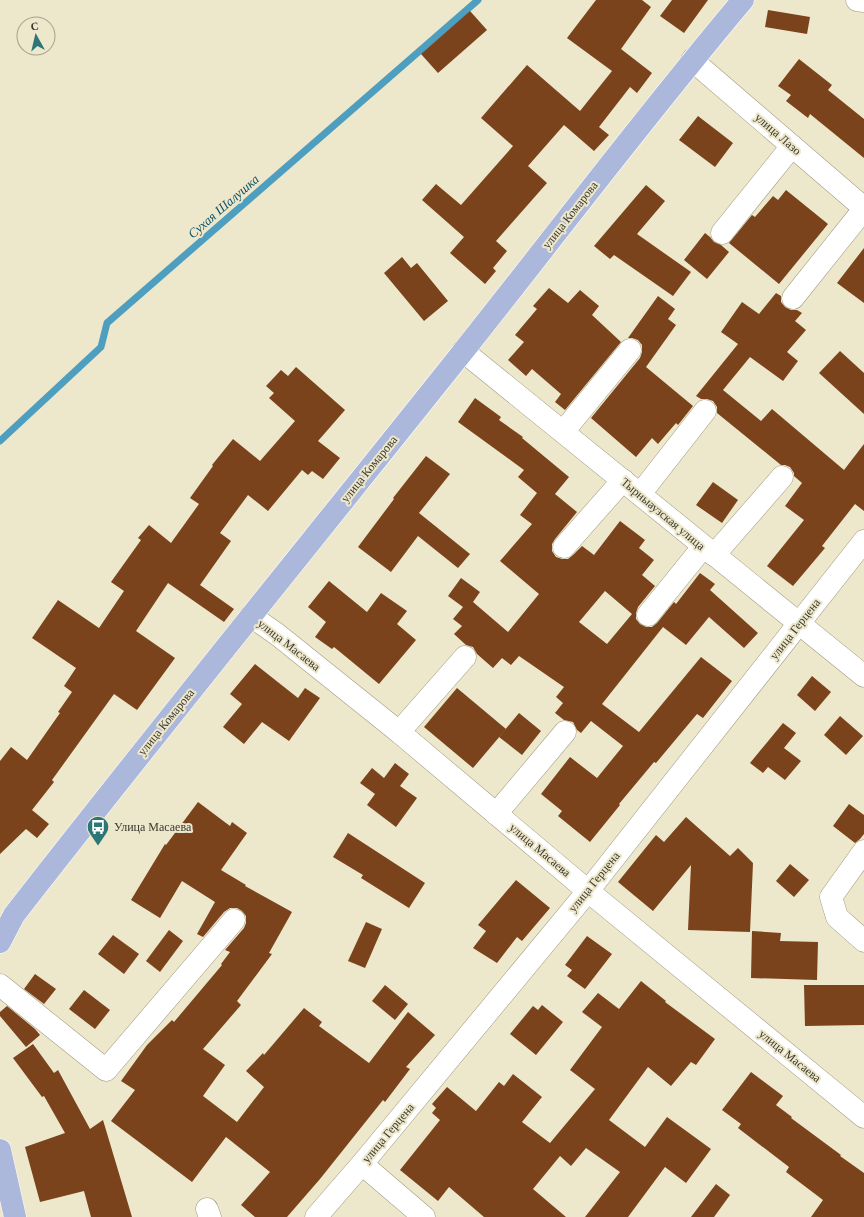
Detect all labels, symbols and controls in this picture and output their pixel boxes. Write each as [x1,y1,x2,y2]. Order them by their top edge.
north arrow [16,16,56,56]
text: С [30,20,39,33]
street label: улица Лазо [752,110,804,158]
water label: Сухая Шалушка [185,171,262,241]
street label: улица Комарова [539,178,601,251]
street label: улица Комарова [338,432,401,505]
street label: Тырныаузская улица [618,475,708,554]
street label: улица Герцена [767,595,824,662]
street label: улица Масаева [255,616,324,674]
street label: улица Комарова [135,685,198,758]
bus stop icon: Улица Масаева [85,814,111,847]
place label: Улица Масаева [114,820,192,834]
street label: улица Масаева [507,820,574,880]
street label: улица Герцена [565,849,623,915]
street label: улица Масаева [756,1027,824,1086]
street label: улица Герцена [359,1100,417,1166]

